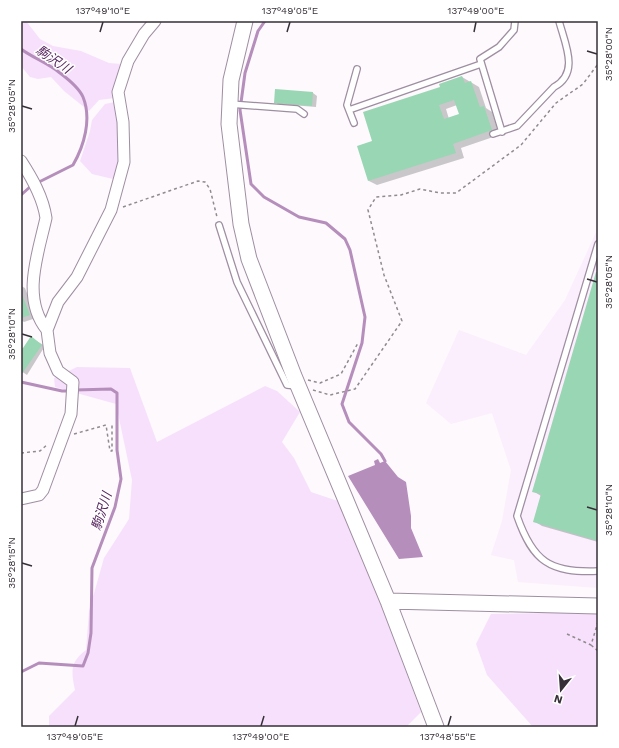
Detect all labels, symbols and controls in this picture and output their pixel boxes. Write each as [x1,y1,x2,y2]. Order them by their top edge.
text: 137°49'10"E [76,5,130,16]
text: 137°49'05"E [262,5,318,16]
text: 137°49'00"E [448,5,504,16]
text: 35°28'00"N [603,27,614,81]
water label: 駒沢川 [33,42,76,78]
text: 35°28'05"N [6,79,17,133]
text: 35°28'05"N [603,255,614,309]
text: 35°28'10"N [6,308,17,360]
text: 35°28'10"N [603,484,614,536]
water label: 駒沢川 [89,488,115,532]
text: 35°28'15"N [6,537,17,589]
north arrow [541,670,581,710]
text: N [552,692,564,706]
text: 137°49'05"E [47,731,103,742]
text: 137°49'00"E [233,731,289,742]
text: 137°48'55"E [420,731,476,742]

